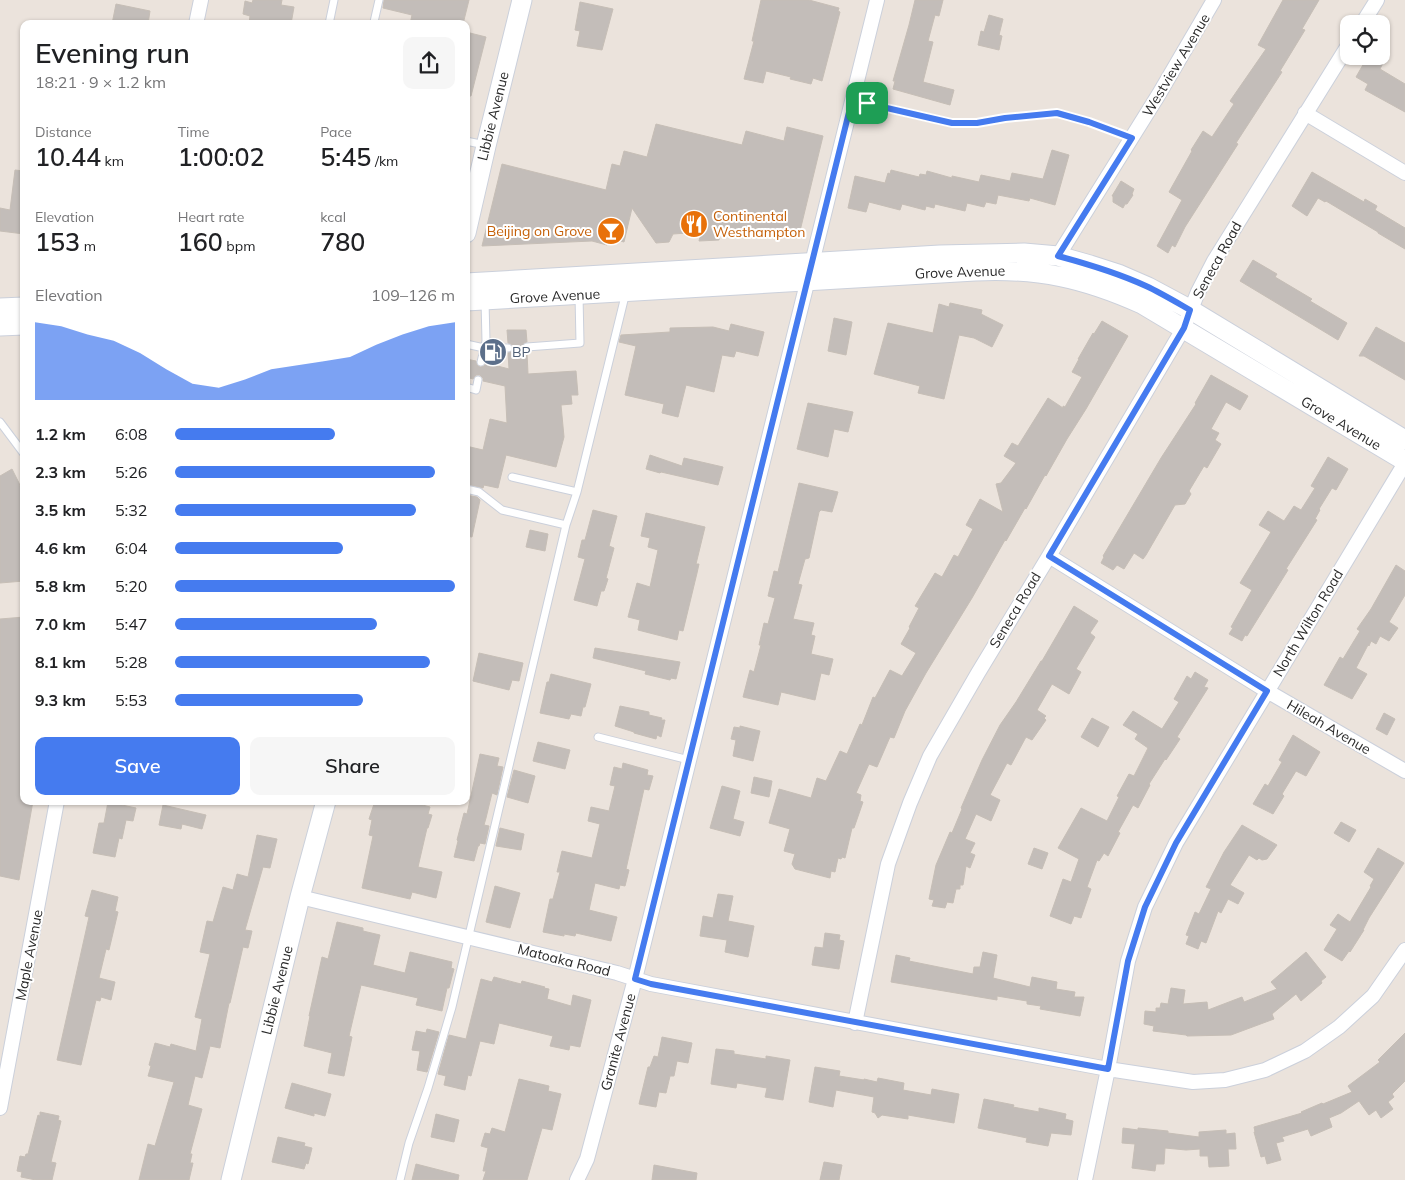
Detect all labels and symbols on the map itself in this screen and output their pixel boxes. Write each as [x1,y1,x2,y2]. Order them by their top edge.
street label: Westview Avenue [1138,10,1214,120]
street label: Libbie Avenue [473,70,513,162]
pin [846,82,888,124]
place label: Continental Westhampton [713,207,805,241]
restaurant icon: Continental Westhampton [679,209,709,239]
bar icon: Beijing on Grove [596,216,626,246]
street label: Seneca Road [1188,218,1246,302]
place label: Beijing on Grove [487,222,592,240]
street label: Grove Avenue [914,261,1006,283]
street label: Grove Avenue [509,285,601,307]
fuel station icon: BP [478,337,508,367]
place label: BP [512,343,531,361]
street label: Grove Avenue [1298,392,1384,454]
street label: North Wilton Road [1269,566,1347,680]
street label: Seneca Road [985,569,1045,651]
street label: Hileah Avenue [1284,696,1374,758]
street label: Maple Avenue [11,908,47,1002]
street label: Matoaka Road [516,940,612,980]
street label: Libbie Avenue [257,944,297,1036]
street label: Granite Avenue [596,991,640,1093]

